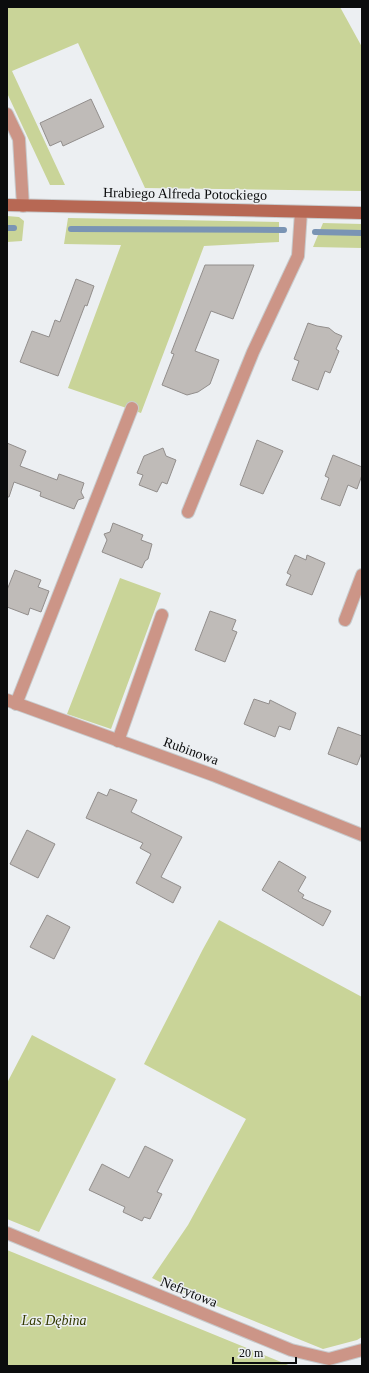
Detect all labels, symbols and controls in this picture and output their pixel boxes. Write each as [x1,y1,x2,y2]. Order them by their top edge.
street label: Hrabiego Alfreda Potockiego [103,185,267,203]
street label: Rubinowa [161,734,221,768]
street label: Nefrytowa [158,1274,220,1310]
park label: Las Dębina [21,1313,86,1328]
scale bar [233,1339,296,1365]
text: 20 m [239,1346,264,1360]

